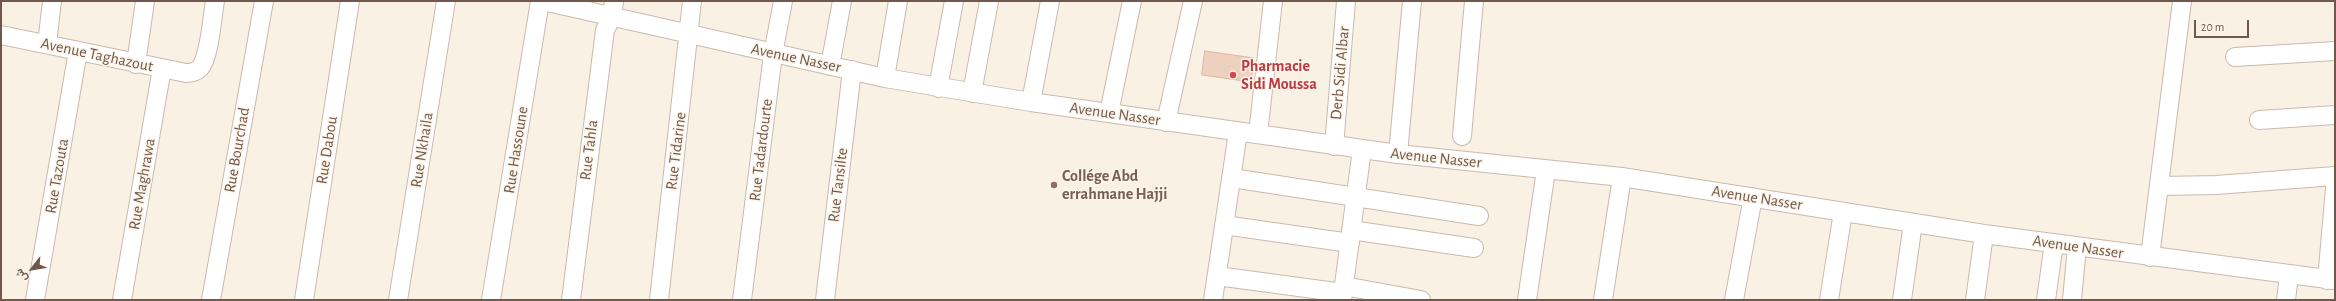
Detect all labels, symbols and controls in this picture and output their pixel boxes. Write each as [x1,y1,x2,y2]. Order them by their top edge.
scale bar [2196,12,2251,38]
text: 20 m [2201,21,2224,33]
street label: Derb Sidi Albar [1326,25,1354,121]
street label: Avenue Taghazout [39,34,155,76]
street label: Avenue Nasser [749,39,843,77]
place label: Pharmacie Sidi Moussa [1241,56,1317,94]
marker: Pharmacie Sidi Moussa [1228,70,1238,80]
street label: Rue Tadardourte [745,98,777,202]
street label: Avenue Nasser [1068,98,1162,130]
street label: Rue Hassoune [500,105,532,195]
street label: Rue Bourchad [220,106,254,194]
street label: Rue Nkhaila [407,111,437,189]
street label: Rue Tidarine [662,111,690,191]
street label: Rue Dabou [312,115,342,185]
street label: Rue Tahla [576,119,602,181]
street label: Rue Tazouta [41,137,73,215]
street label: Rue Maghrawa [125,137,159,231]
street label: Avenue Nasser [1389,144,1483,172]
street label: Rue Tansilte [824,147,852,223]
place label: Collége Abd errahmane Hajji [1062,166,1167,204]
marker: Collége Abd errahmane Hajji [1049,180,1059,190]
street label: Avenue Nasser [1710,181,1804,215]
street label: Avenue Nasser [2031,231,2125,263]
north arrow [12,249,52,289]
text: ش [13,267,29,284]

